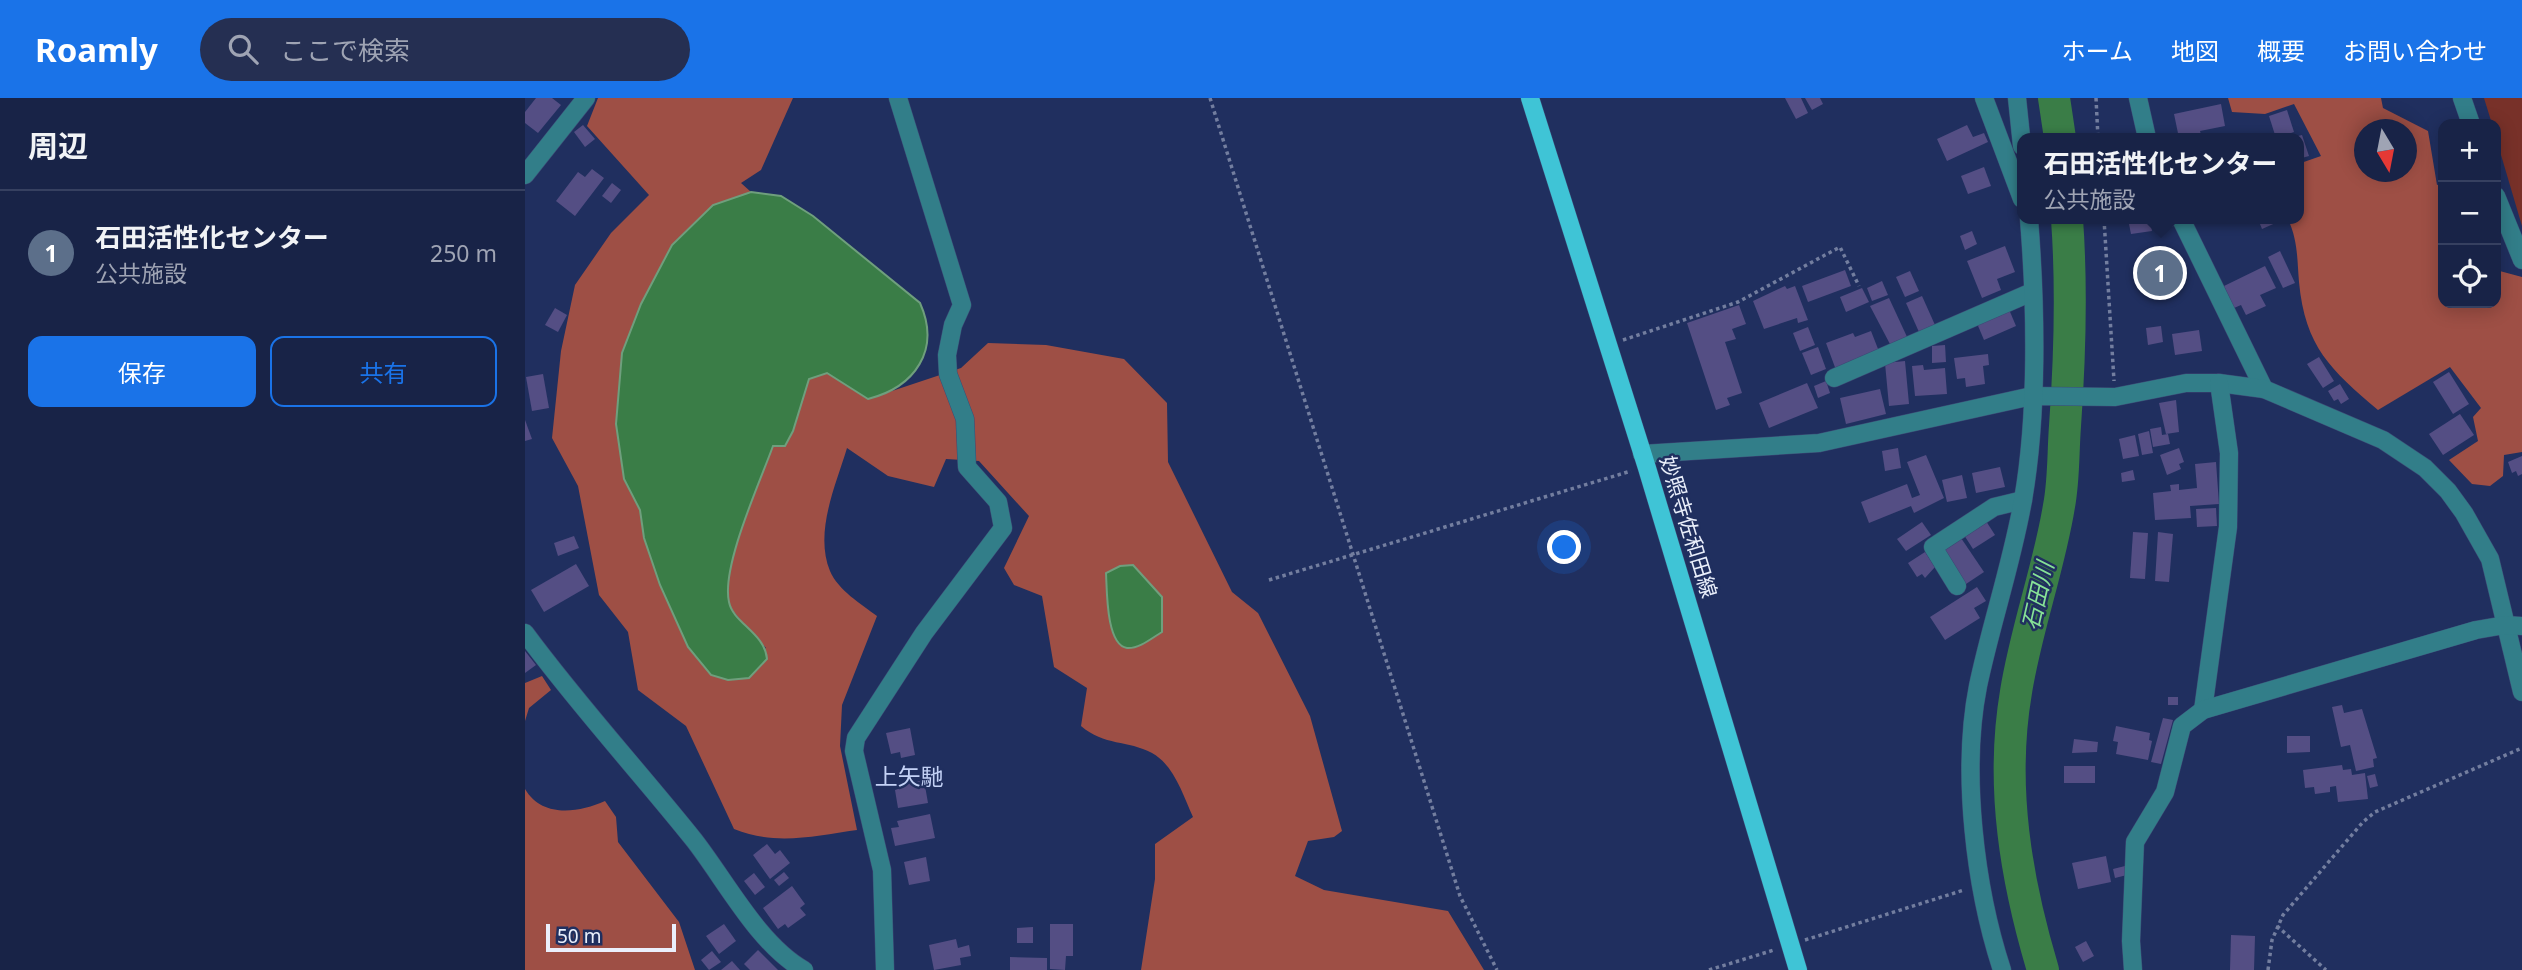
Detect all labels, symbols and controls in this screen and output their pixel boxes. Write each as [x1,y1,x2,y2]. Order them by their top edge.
search box [200,18,690,81]
text: Roamly [35,27,158,72]
icon: search [224,30,262,68]
text: ここで検索 [280,32,410,68]
text: ホーム [2062,34,2133,67]
text: 地図 [2171,34,2219,67]
text: 概要 [2257,34,2305,67]
text: お問い合わせ [2343,34,2487,67]
north arrow [2354,119,2417,182]
map controls [2438,119,2501,308]
button: + [2438,119,2501,182]
text: 周辺 [28,125,88,166]
popup [2017,133,2304,224]
text: 石田活性化センター [2043,145,2278,181]
button: − [2438,182,2501,245]
text: 公共施設 [2043,183,2135,215]
text: 石田活性化センター [95,219,329,255]
text: 1 [44,237,58,269]
text: 250 m [430,237,497,269]
button: locate [2438,245,2501,308]
pin: 1 [2137,247,2183,299]
text: 公共施設 [95,257,187,289]
button: 保存 [28,336,256,407]
button: 共有 [270,336,497,407]
street label: 妙照寺佐和田線 [1654,452,1724,601]
your location [1547,530,1581,564]
water label: 石田川 [2014,556,2061,633]
district label: 上矢馳 [875,760,944,792]
scale bar [546,921,675,953]
text: 50 m [557,923,601,949]

